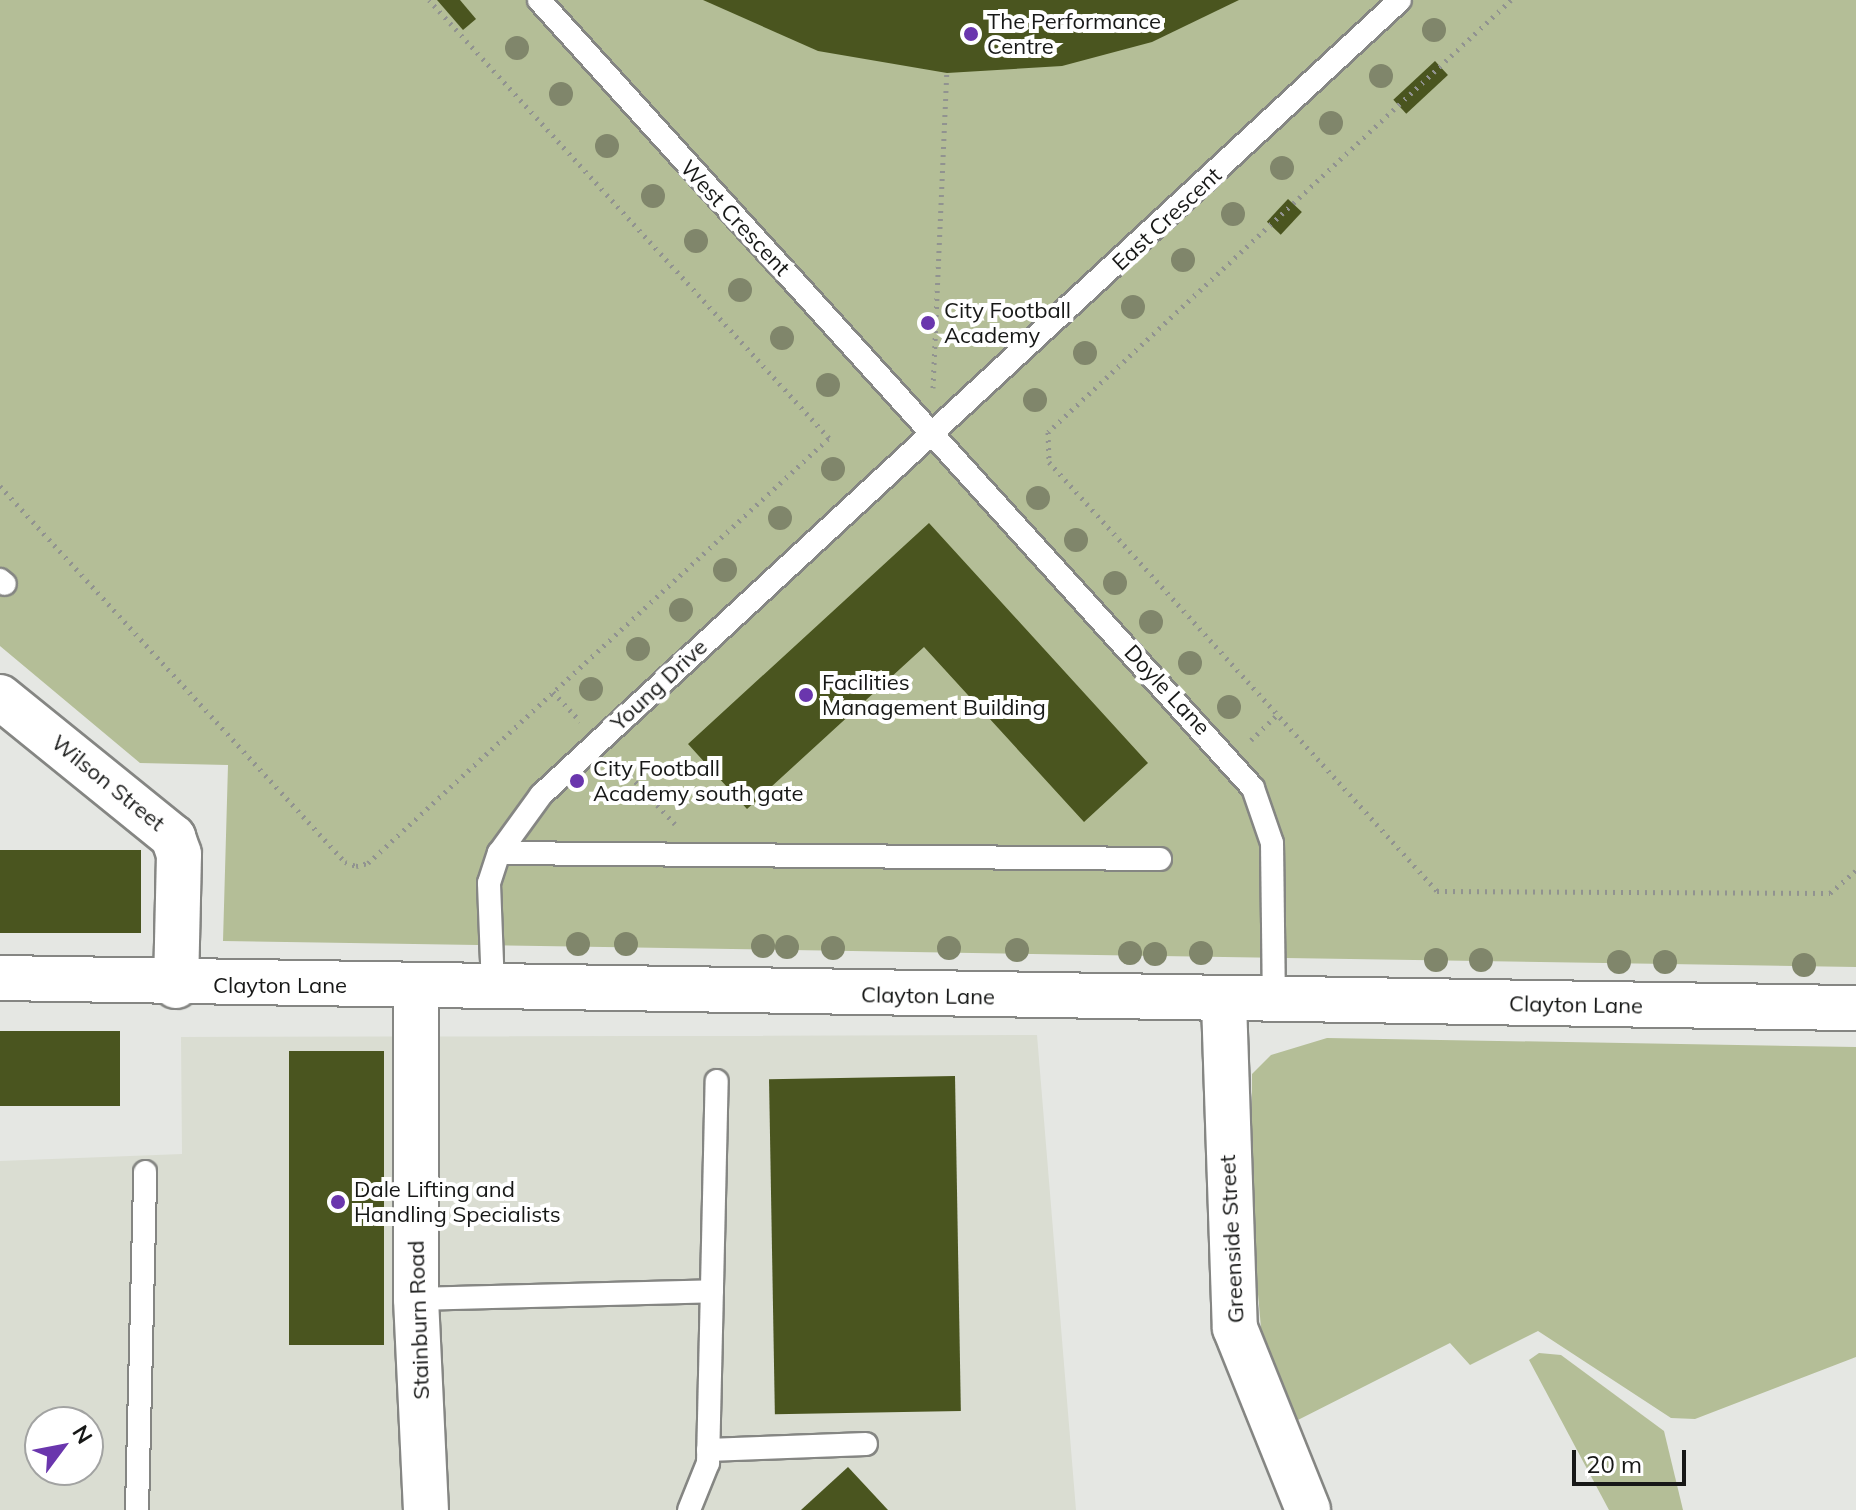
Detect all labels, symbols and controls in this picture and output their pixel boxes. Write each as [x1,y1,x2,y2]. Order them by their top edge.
place label: The Performance Centre [987,8,1161,60]
marker: The Performance Centre [962,25,980,43]
street label: West Crescent [675,155,795,281]
street label: East Crescent [1107,162,1227,276]
place label: City Football Academy [944,297,1071,348]
marker: City Football Academy [919,314,937,332]
street label: Young Drive [605,634,713,736]
street label: Doyle Lane [1119,639,1215,741]
place label: Facilities Management Building [822,669,1046,720]
marker: Facilities Management Building [797,686,815,704]
street label: Wilson Street [46,729,170,837]
place label: City Football Academy south gate [593,755,803,806]
marker: City Football Academy south gate [568,772,586,790]
street label: Clayton Lane [213,973,347,999]
street label: Clayton Lane [861,982,995,1010]
street label: Clayton Lane [1509,991,1643,1019]
street label: Greenside Street [1214,1154,1250,1324]
place label: Dale Lifting and Handling Specialists [354,1176,561,1228]
marker: Dale Lifting and Handling Specialists [329,1193,347,1211]
street label: Stainburn Road [403,1240,435,1400]
north arrow [24,1406,104,1486]
text: N [66,1420,99,1449]
scale bar [1576,1434,1690,1484]
text: 20 m [1586,1449,1642,1479]

